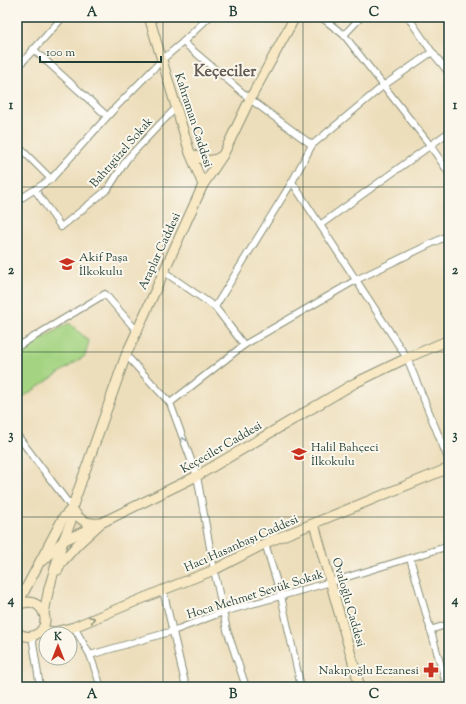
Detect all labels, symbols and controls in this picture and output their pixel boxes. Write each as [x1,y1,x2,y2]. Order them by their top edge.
text: A [87,4,98,22]
text: B [229,4,238,22]
text: C [369,4,379,22]
scale bar [40,38,161,64]
text: 100 m [46,44,75,62]
district label: Keçeciler [194,61,257,84]
street label: Kahraman Caddesi [169,71,217,170]
text: 1 [9,97,14,115]
text: 1 [453,97,458,115]
street label: Bahtıgüzel Sokak [86,113,158,192]
street label: Araplar Caddesi [134,209,186,293]
place label: Akif Paşa İlkokulu [79,249,128,281]
school or university icon: Akif Paşa İlkokulu [58,255,76,273]
text: 2 [8,262,15,280]
text: 2 [452,262,459,280]
street label: Keçeciler Caddesi [177,417,266,479]
text: 3 [8,427,14,445]
text: 3 [452,427,458,445]
one-way arrow [180,436,188,443]
place label: Halil Bahçeci İlkokulu [311,439,379,471]
school or university icon: Halil Bahçeci İlkokulu [290,445,308,463]
street label: Hacı Hasanbaşı Caddesi [181,510,302,577]
street label: Ovaloğlu Caddesi [327,555,370,650]
street label: Hoca Mehmet Sevük Sokak [185,565,326,624]
text: 4 [7,592,15,610]
text: 4 [451,592,459,610]
one-way arrow [88,616,96,624]
north arrow [38,626,78,666]
text: K [53,629,62,645]
pharmacy icon: Nakıpoğlu Eczanesi [422,661,440,679]
place label: Nakıpoğlu Eczanesi [319,662,420,680]
text: A [87,686,98,704]
text: B [229,686,238,704]
text: C [369,686,379,704]

